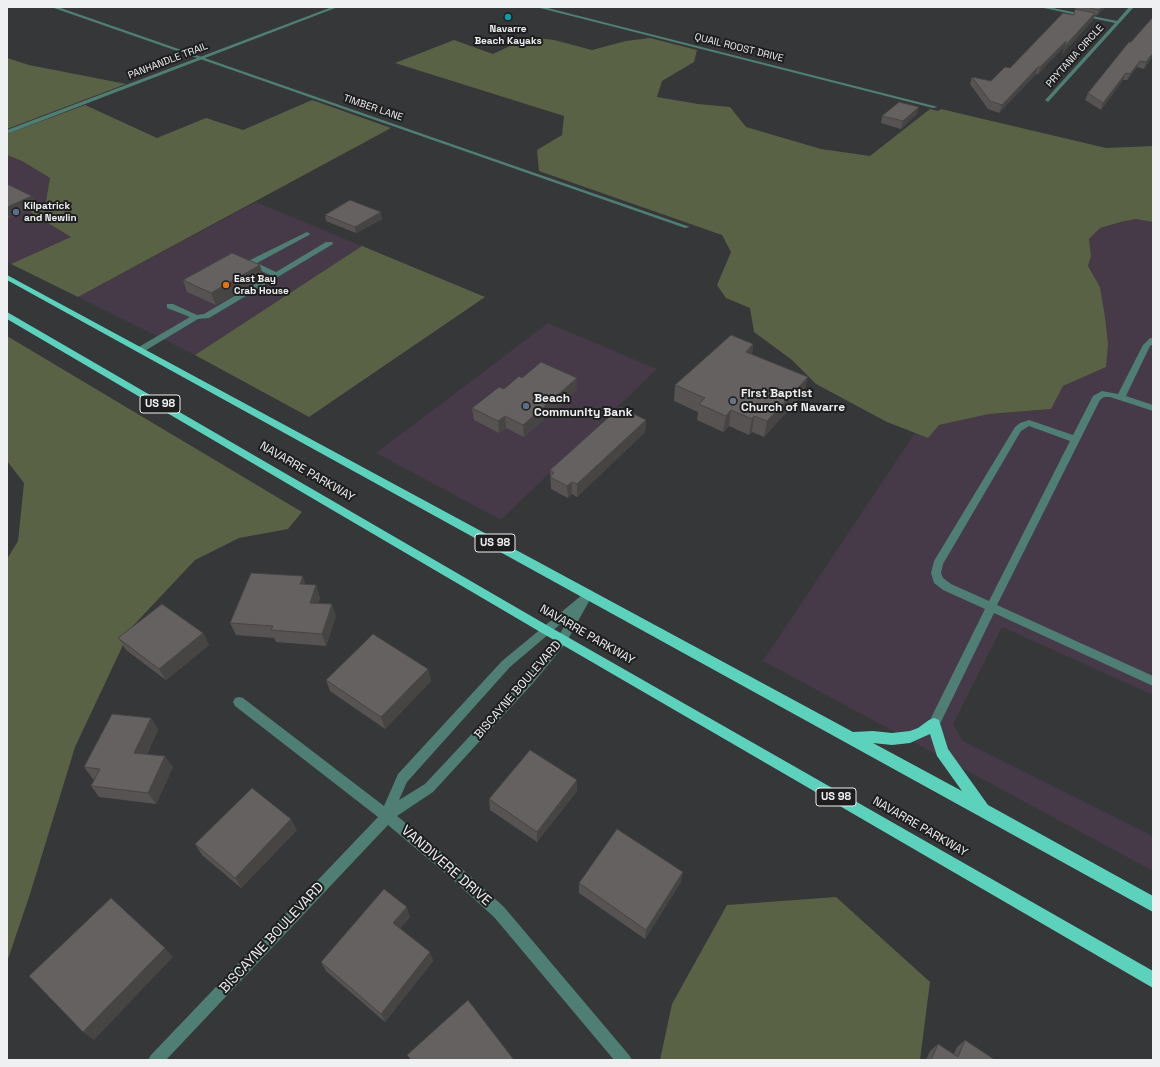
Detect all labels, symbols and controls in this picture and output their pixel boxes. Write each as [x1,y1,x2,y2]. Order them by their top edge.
marker: Navarre Beach Kayaks [503,12,513,22]
street label: PRYTANIA CIRCLE [1044,22,1106,90]
place label: Navarre Beach Kayaks [474,23,542,46]
street label: QUAIL ROOST DRIVE [693,31,785,65]
street label: PANHANDLE TRAIL [126,40,210,82]
street label: TIMBER LANE [342,92,404,124]
place label: Kilpatrick and Newlin [24,200,77,224]
marker: Kilpatrick and Newlin [11,207,21,217]
place label: East Bay Crab House [234,273,289,296]
marker: East Bay Crab House [221,280,231,290]
place label: First Baptist Church of Navarre [741,387,845,415]
place label: Beach Community Bank [534,392,632,420]
road number: US 98 [140,395,180,413]
marker: First Baptist Church of Navarre [728,396,738,406]
marker: Beach Community Bank [521,401,531,411]
street label: NAVARRE PARKWAY [257,439,357,505]
road number: US 98 [475,534,515,552]
street label: NAVARRE PARKWAY [537,602,637,668]
street label: BISCAYNE BOULEVARD [472,638,564,742]
road number: US 98 [816,788,856,806]
street label: NAVARRE PARKWAY [870,794,970,860]
street label: VANDIVERE DRIVE [398,822,494,910]
street label: BISCAYNE BOULEVARD [216,879,328,997]

